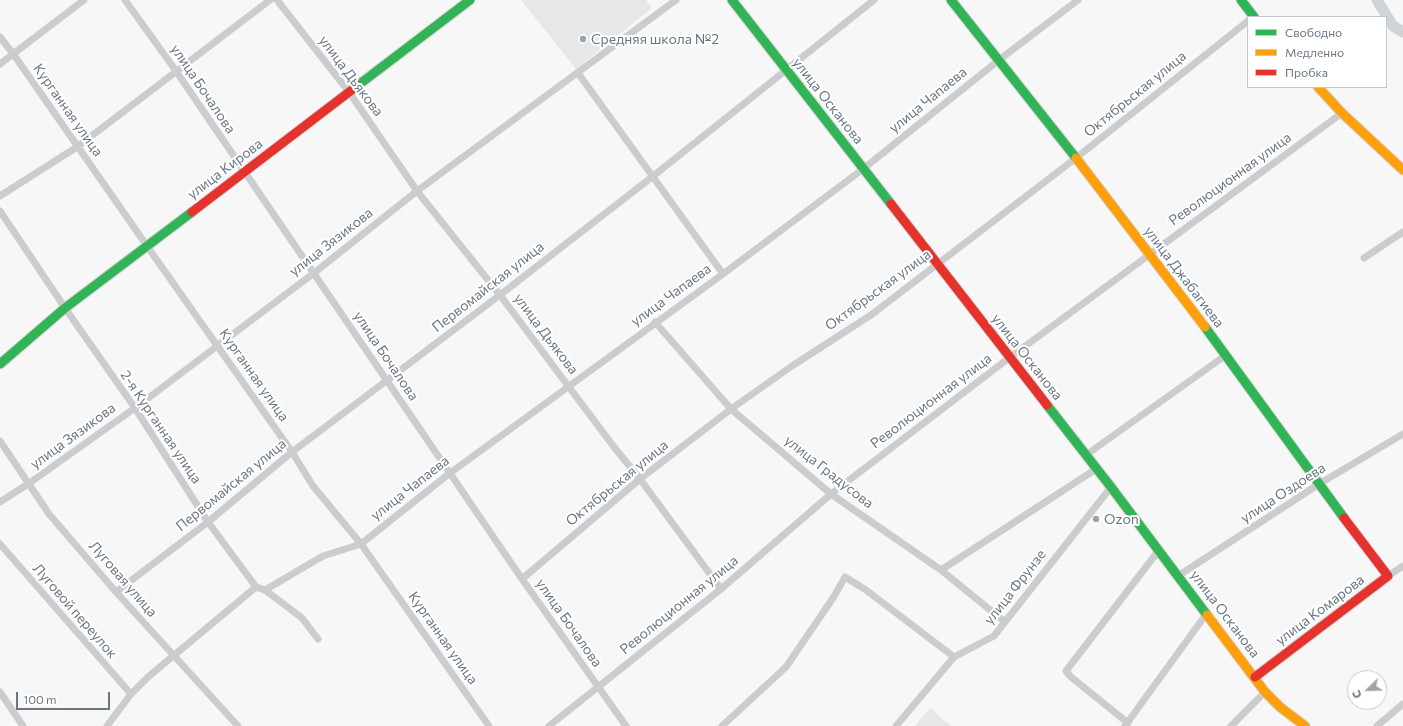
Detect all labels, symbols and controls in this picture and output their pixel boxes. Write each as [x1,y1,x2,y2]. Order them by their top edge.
legend [1247,16,1387,88]
text: Свободно [1285,25,1342,39]
place label: Средняя школа №2 [591,31,719,47]
street label: улица Дьякова [315,32,387,120]
marker: Средняя школа №2 [578,34,588,44]
street label: улица Бочалова [167,41,239,137]
text: Медленно [1285,45,1344,59]
street label: Октябрьская улица [1080,48,1190,140]
street label: улица Осканова [789,54,867,148]
street label: Курганная улица [30,60,106,160]
street label: улица Чапаева [886,64,970,136]
text: Пробка [1285,65,1328,79]
street label: Революционная улица [1166,129,1294,229]
street label: улица Кирова [184,135,266,203]
street label: улица Зязикова [286,204,376,280]
street label: улица Джабагиева [1140,223,1228,331]
street label: Первомайская улица [429,238,547,336]
street label: Октябрьская улица [822,246,934,334]
street label: улица Чапаева [628,260,714,330]
street label: улица Дьякова [510,290,582,378]
street label: улица Бочалова [350,308,422,404]
street label: улица Осканова [988,310,1066,404]
street label: Курганная улица [216,325,292,425]
street label: Революционная улица [867,350,995,452]
street label: 2-я Курганная улица [117,367,205,487]
street label: улица Зязикова [27,399,119,473]
street label: улица Градусова [781,432,877,512]
street label: Первомайская улица [172,435,290,535]
street label: Октябрьская улица [562,437,672,529]
street label: улица Чапаева [367,452,453,524]
street label: улица Оздоева [1237,459,1329,527]
place label: Ozon [1104,511,1139,527]
marker: Ozon [1091,514,1101,524]
street label: Луговая улица [85,538,161,620]
street label: улица Фрунзе [981,546,1049,628]
street label: Революционная улица [616,552,742,658]
street label: Луговой переулок [29,560,121,662]
street label: улица Осканова [1187,567,1263,661]
street label: улица Комарова [1272,571,1368,649]
street label: улица Бочалова [532,576,606,670]
street label: Курганная улица [405,588,481,688]
north arrow [1347,670,1387,710]
scale bar [18,684,112,710]
text: С [1349,688,1364,700]
text: 100 m [23,692,57,706]

